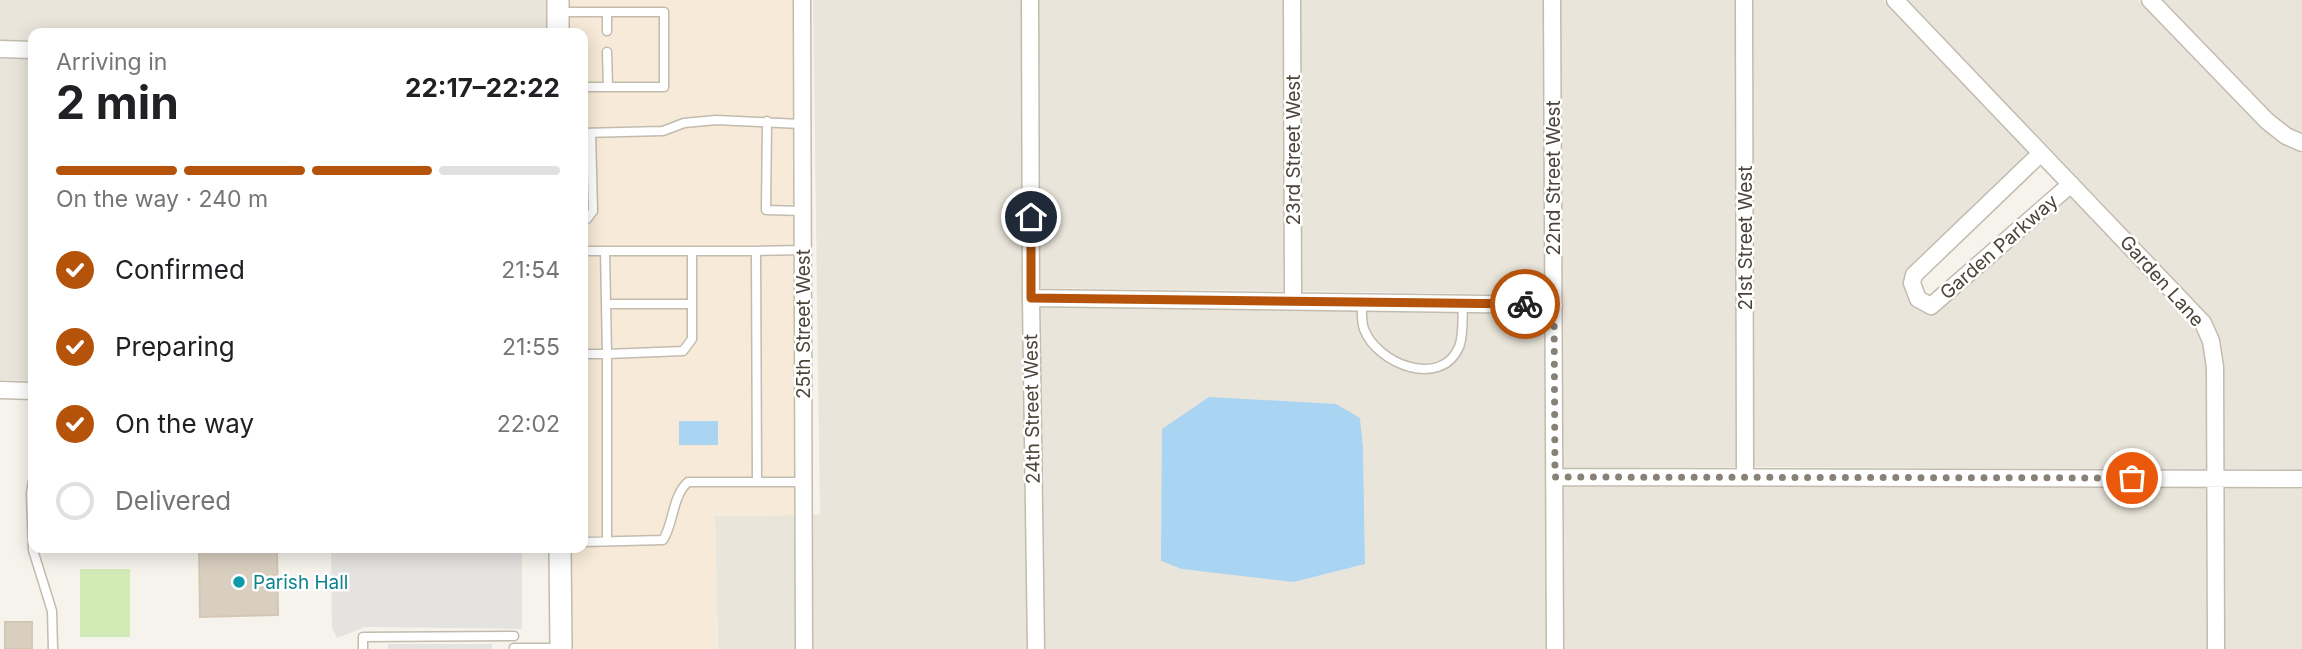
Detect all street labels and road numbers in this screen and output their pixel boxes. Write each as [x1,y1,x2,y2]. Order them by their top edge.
street label: 23rd Street West [1282,74,1305,226]
street label: 22nd Street West [1542,100,1565,256]
street label: 21st Street West [1734,166,1757,310]
street label: Garden Parkway [1936,189,2063,304]
street label: Garden Lane [2115,231,2209,331]
street label: 25th Street West [792,249,815,399]
street label: 24th Street West [1019,334,1045,484]

